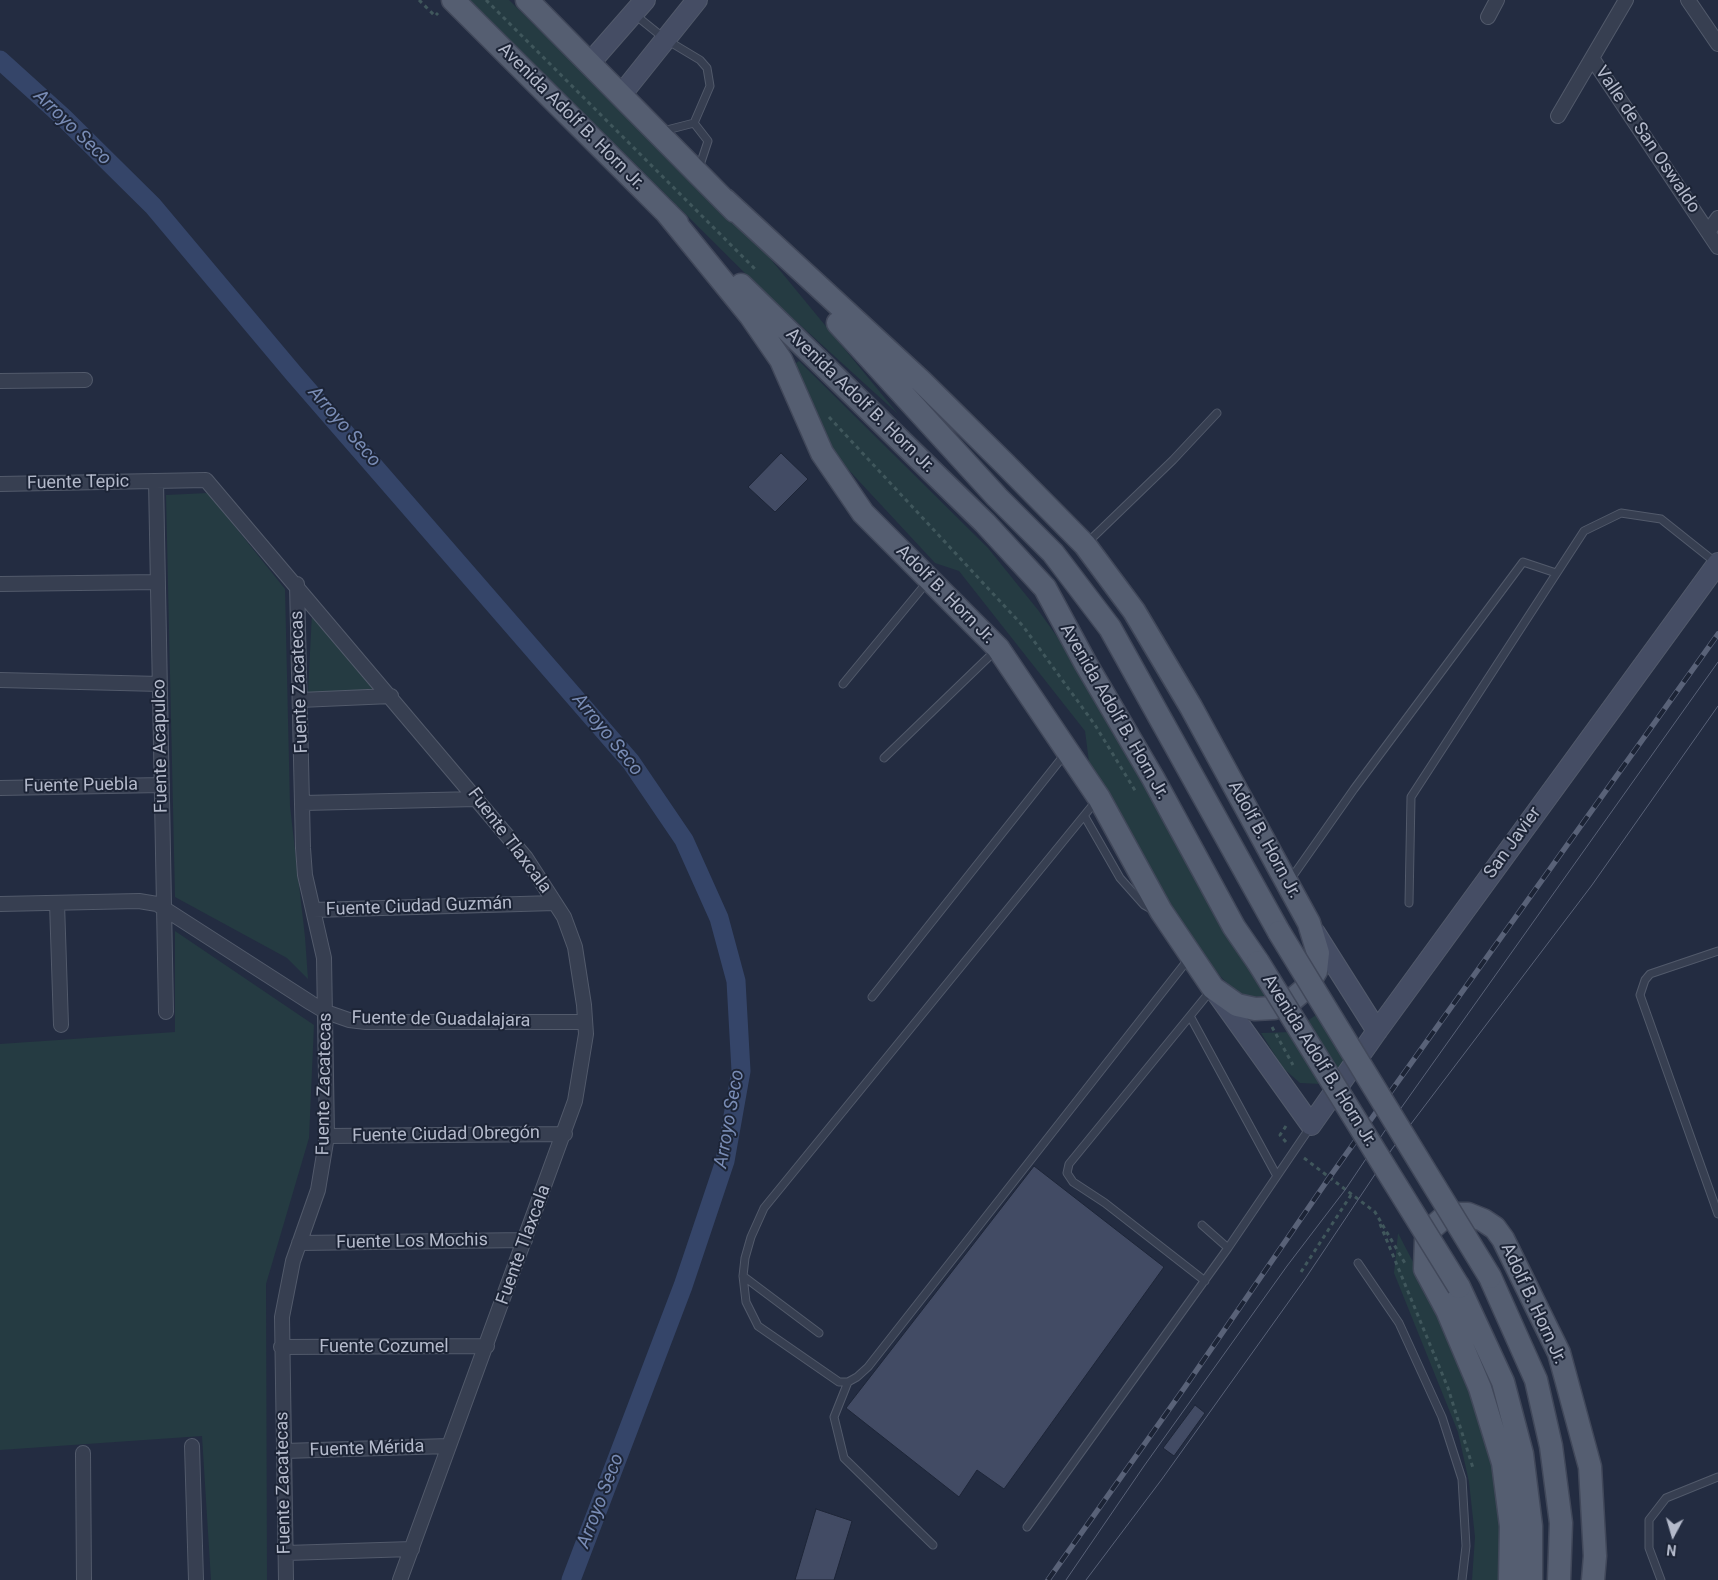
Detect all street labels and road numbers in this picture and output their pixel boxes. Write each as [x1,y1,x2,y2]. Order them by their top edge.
street label: Avenida Adolf B. Horn Jr. [493,39,649,195]
street label: Valle de San Oswaldo [1590,62,1704,218]
street label: Avenida Adolf B. Horn Jr. [781,324,939,478]
street label: Fuente Tepic [27,471,129,495]
street label: Adolf B. Horn Jr. [891,541,999,649]
street label: Fuente Zacatecas [287,610,313,754]
street label: Avenida Adolf B. Horn Jr. [1055,620,1173,804]
street label: Fuente Acapulco [149,679,173,813]
street label: Fuente Puebla [24,774,138,798]
street label: Adolf B. Horn Jr. [1223,777,1305,903]
street label: Fuente Tlaxcala [462,784,556,898]
street label: San Javier [1480,803,1546,883]
street label: Fuente Ciudad Guzmán [326,893,512,921]
street label: Avenida Adolf B. Horn Jr. [1257,971,1381,1151]
street label: Fuente de Guadalajara [351,1008,531,1032]
street label: Fuente Zacatecas [313,1012,337,1156]
street label: Fuente Ciudad Obregón [352,1123,540,1147]
street label: Fuente Tlaxcala [492,1182,556,1308]
street label: Fuente Los Mochis [336,1230,488,1254]
street label: Adolf B. Horn Jr. [1496,1240,1570,1368]
street label: Fuente Cozumel [319,1336,449,1358]
street label: Fuente Zacatecas [272,1411,296,1555]
street label: Fuente Mérida [309,1436,425,1462]

